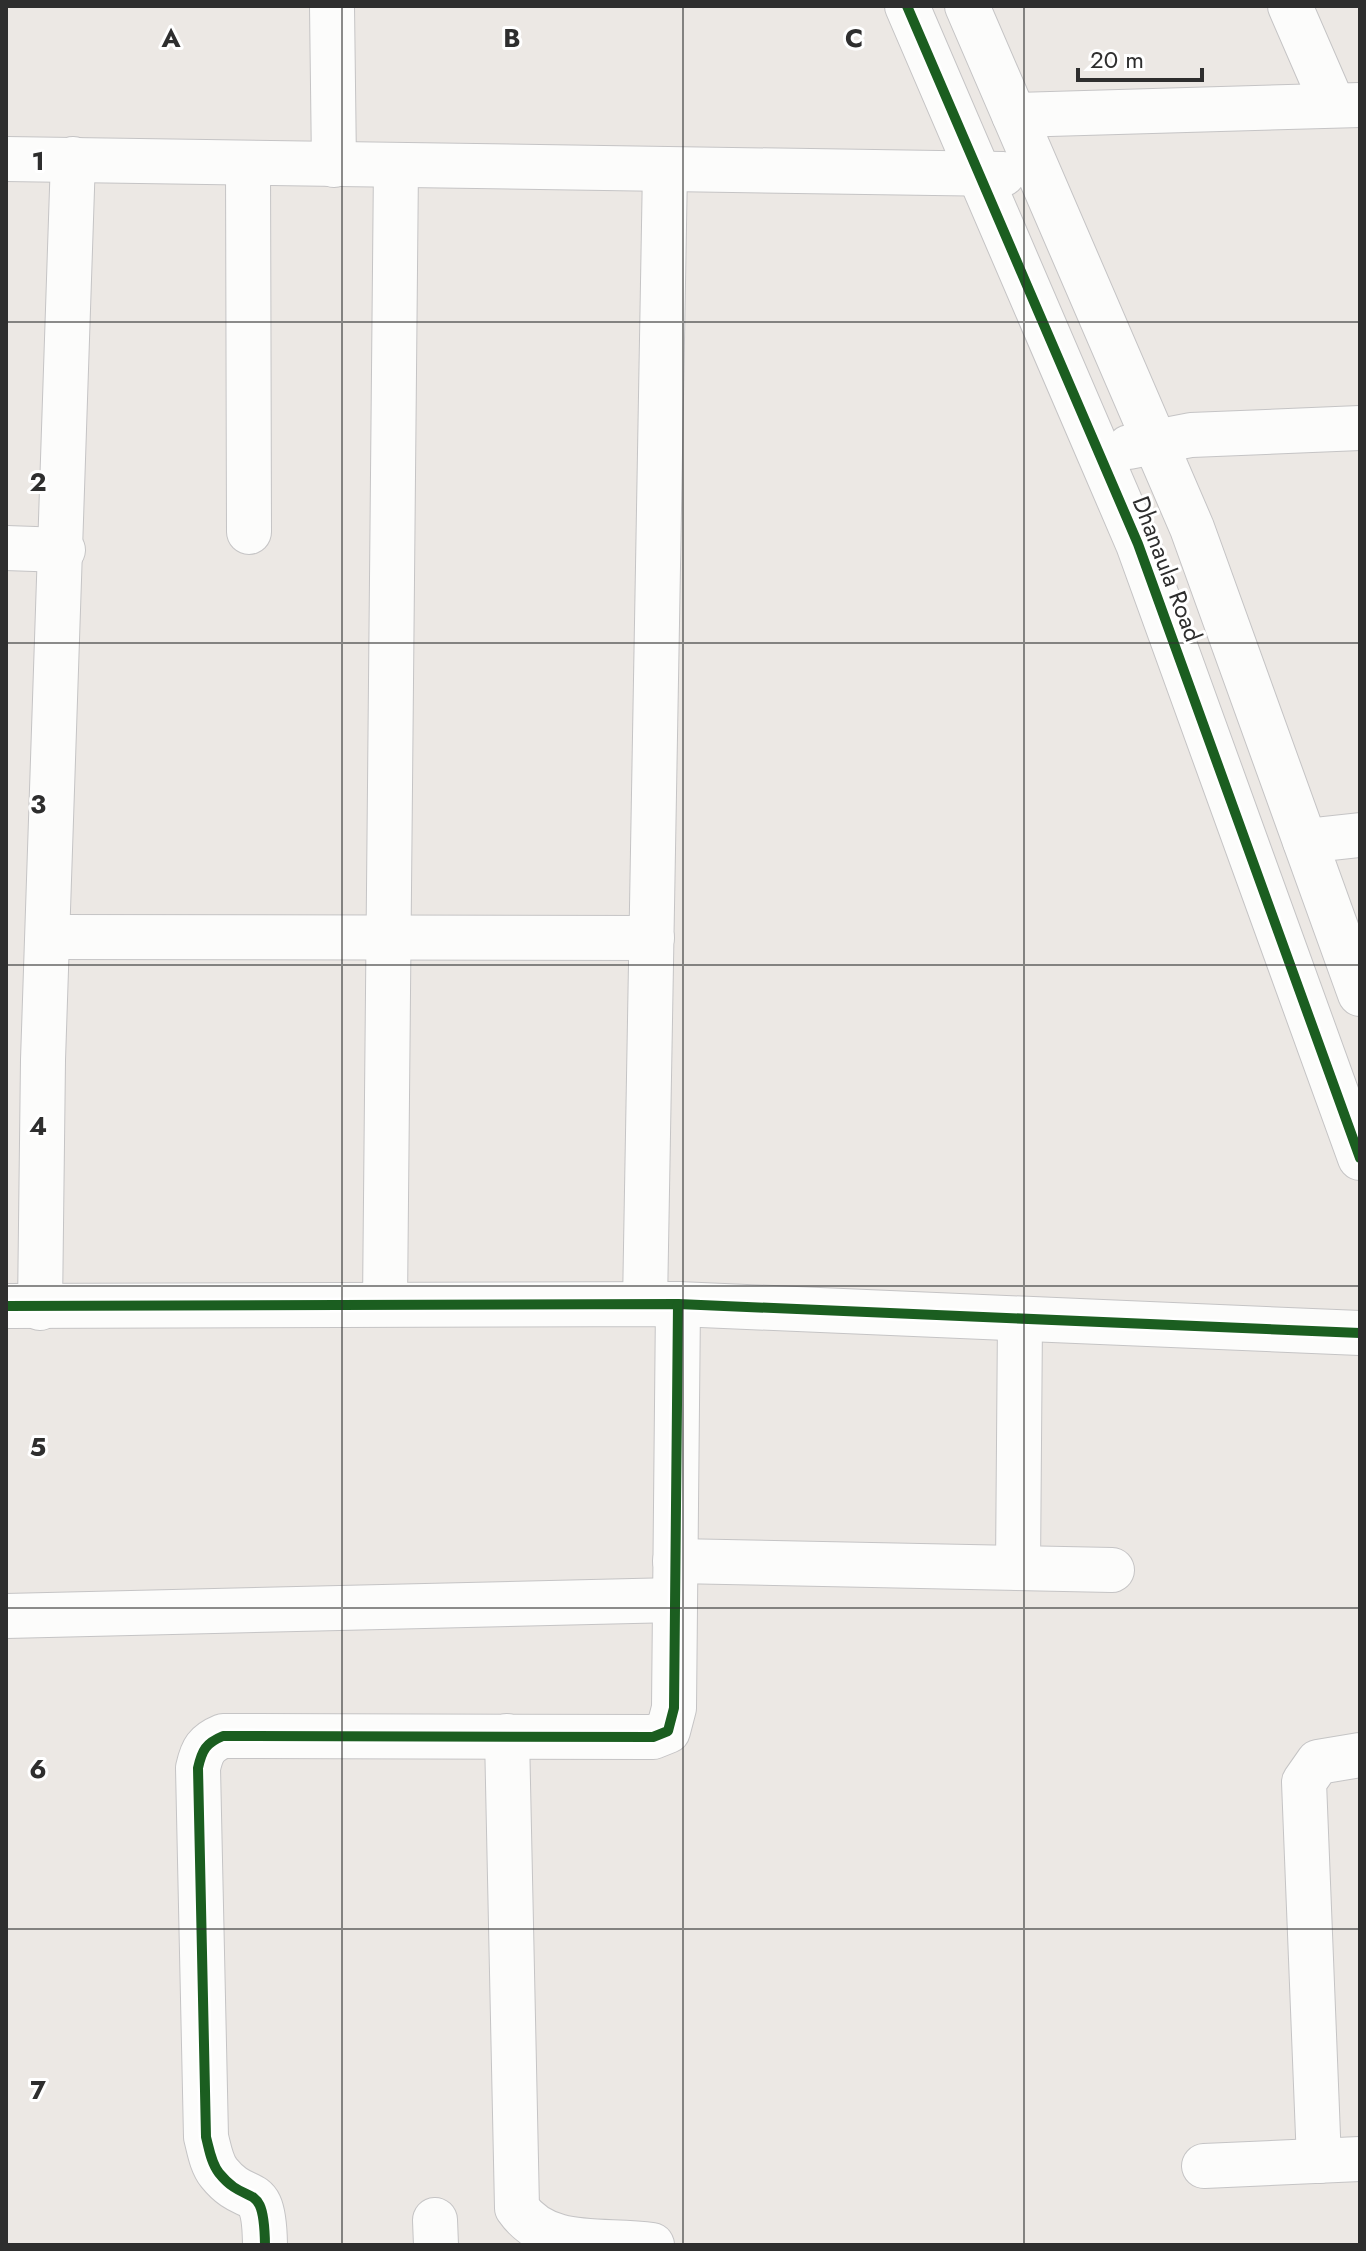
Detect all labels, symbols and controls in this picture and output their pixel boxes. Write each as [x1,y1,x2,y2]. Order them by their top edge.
text: A [160,19,181,57]
text: B [503,19,521,57]
text: C [845,19,863,57]
scale bar [1078,32,1202,82]
text: 20 m [1090,42,1144,77]
text: 1 [31,142,45,180]
text: 2 [29,463,47,501]
street label: Dhanaula Road [1124,491,1211,647]
text: 3 [30,785,46,823]
text: 4 [29,1107,47,1145]
text: 5 [30,1428,46,1466]
text: 6 [29,1750,47,1788]
text: 7 [30,2071,46,2109]

